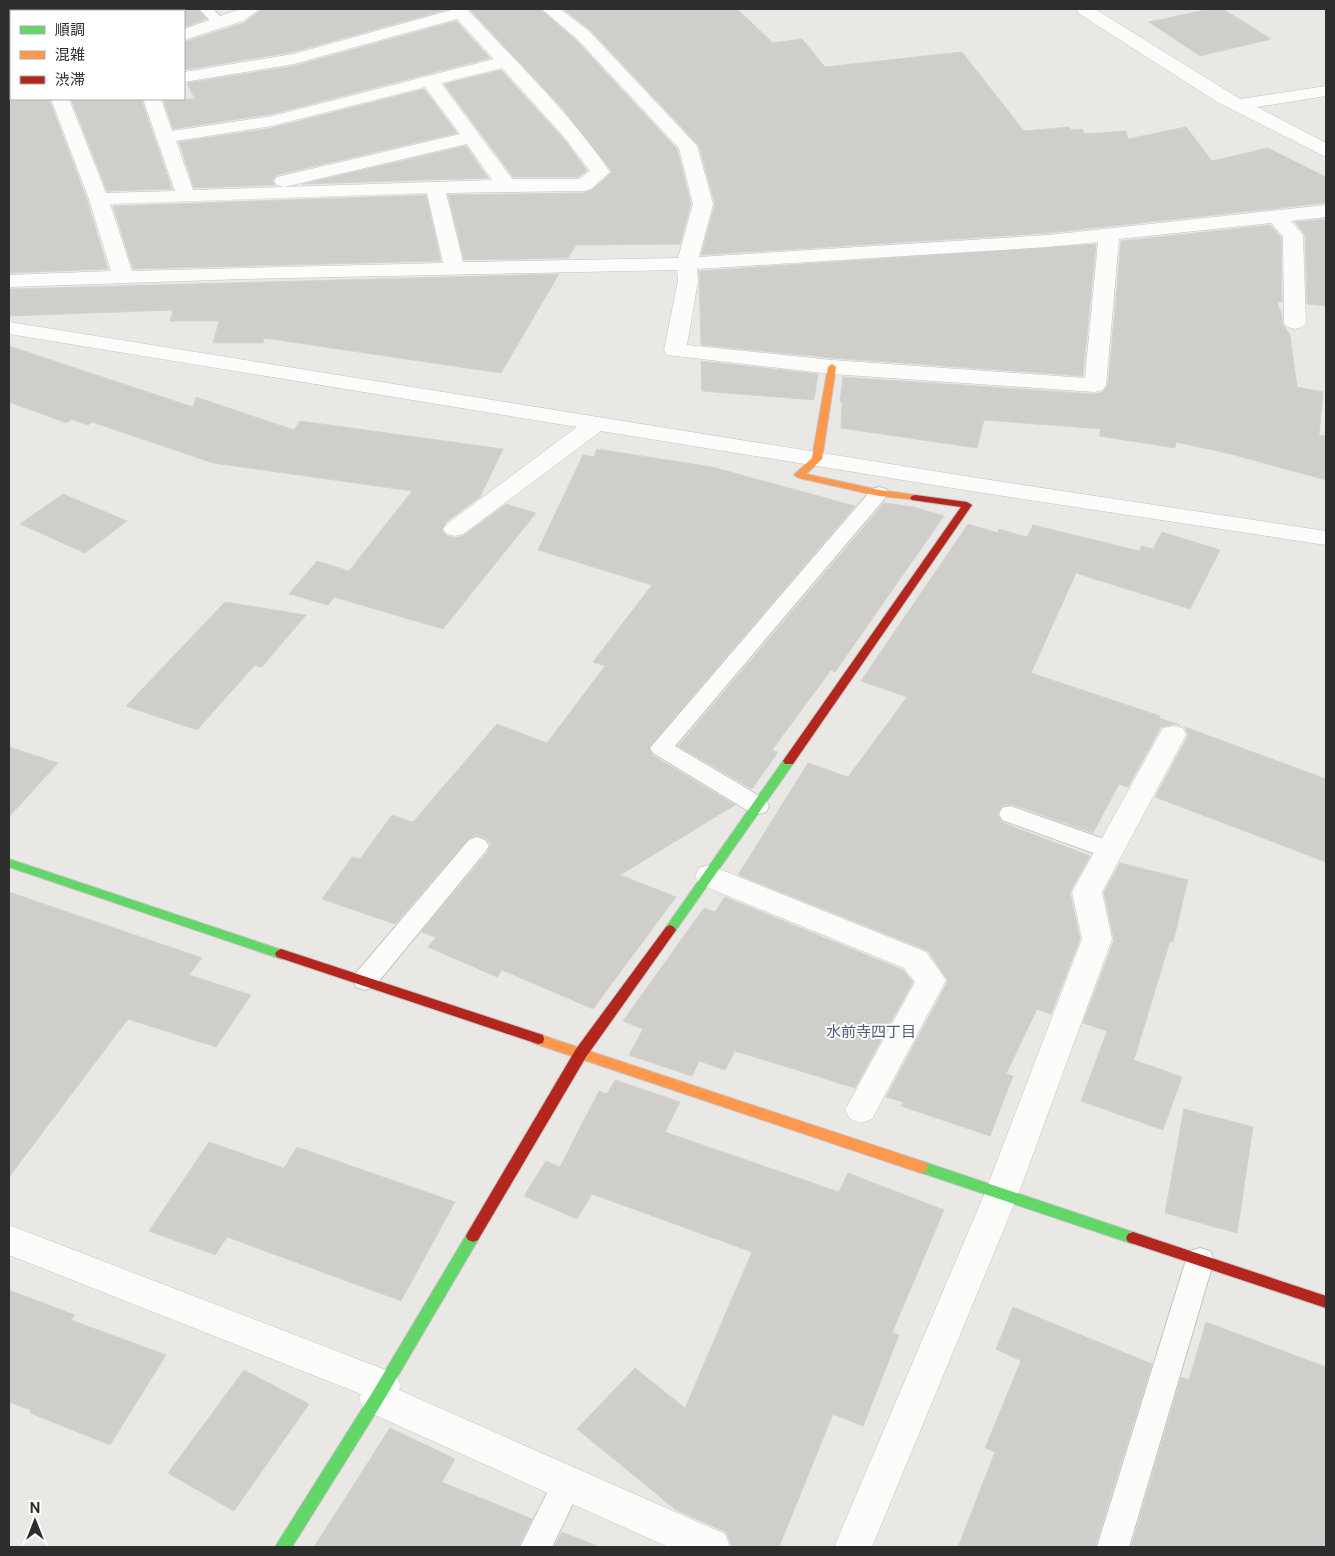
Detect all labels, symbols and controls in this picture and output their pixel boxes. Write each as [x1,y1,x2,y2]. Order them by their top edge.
legend [10,10,185,100]
text: 順調 [55,21,85,38]
text: 混雑 [55,46,85,63]
text: 渋滞 [55,71,85,88]
district label: 水前寺四丁目 [826,1023,916,1040]
north arrow [10,1496,60,1546]
text: N [30,1500,40,1516]

